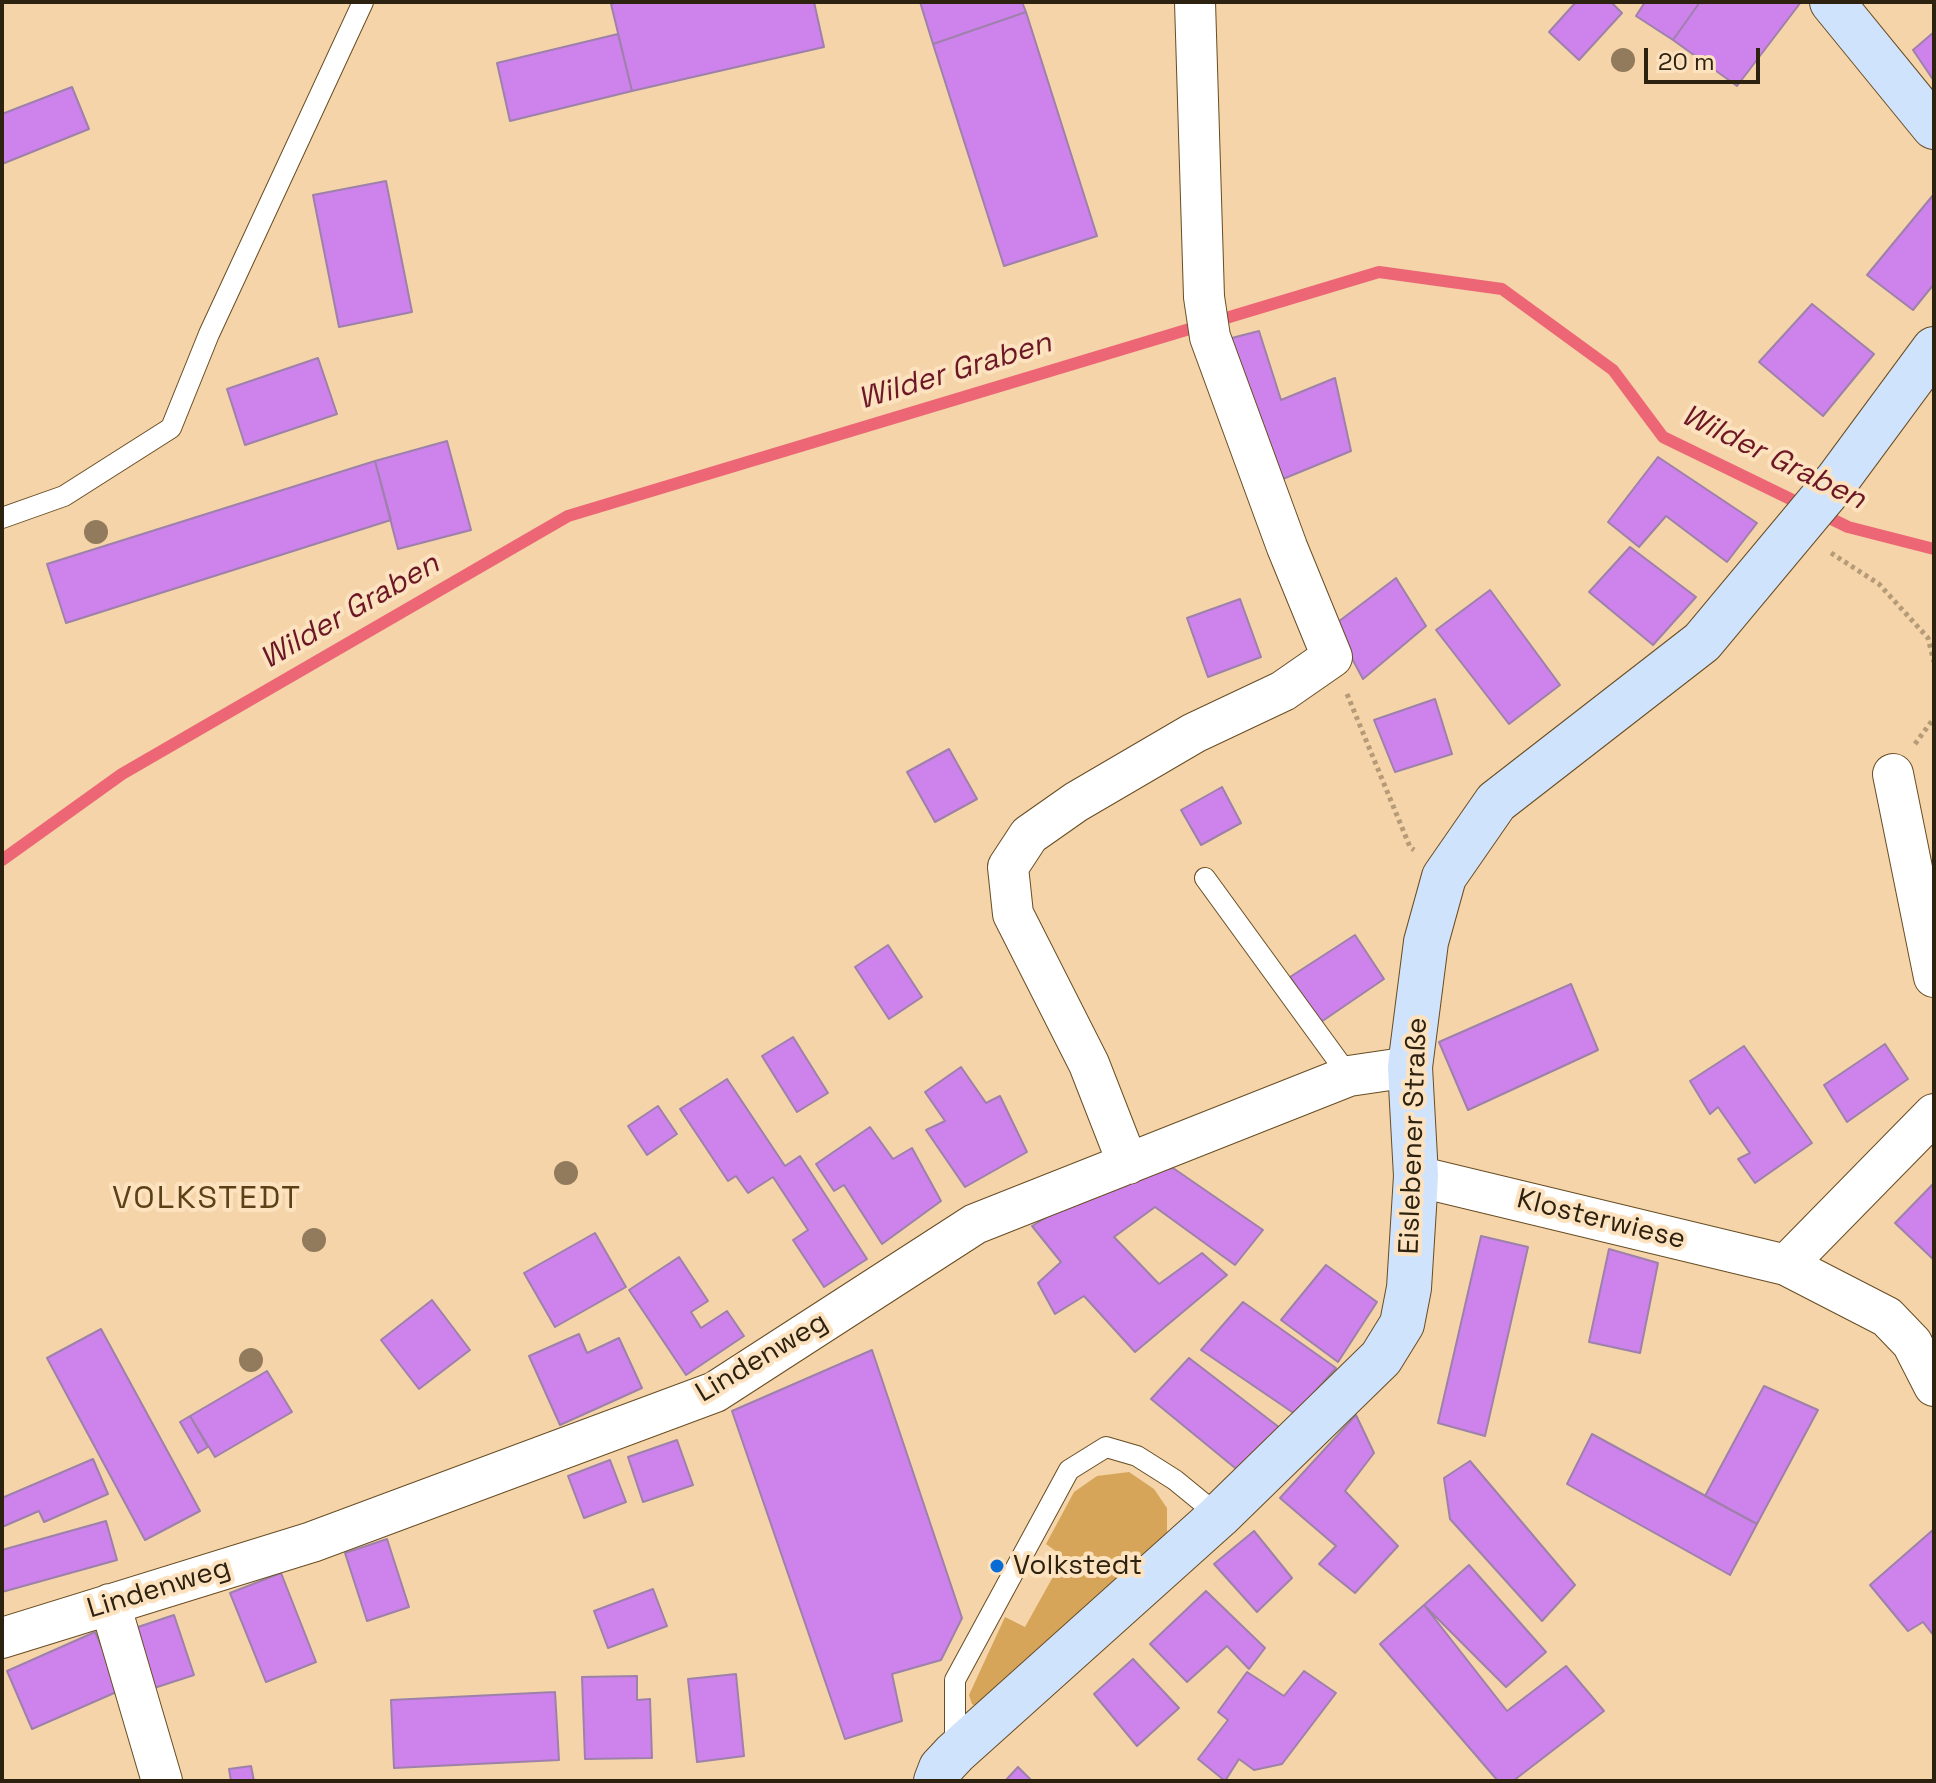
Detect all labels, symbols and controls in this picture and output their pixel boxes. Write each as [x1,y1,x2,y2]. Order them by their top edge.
scale bar [1648,32,1764,82]
text: 20 m [1658,46,1715,77]
water label: Wilder Graben [854,325,1056,419]
water label: Wilder Graben [1675,398,1871,518]
water label: Wilder Graben [254,546,446,678]
street label: Eislebener Straße [1393,1017,1435,1255]
district label: VOLKSTEDT [112,1180,302,1218]
street label: Klosterwiese [1513,1183,1689,1257]
street label: Lindenweg [690,1306,834,1410]
place label: Volkstedt [1013,1549,1142,1583]
street label: Lindenweg [83,1551,235,1627]
marker: Volkstedt [988,1557,1006,1575]

